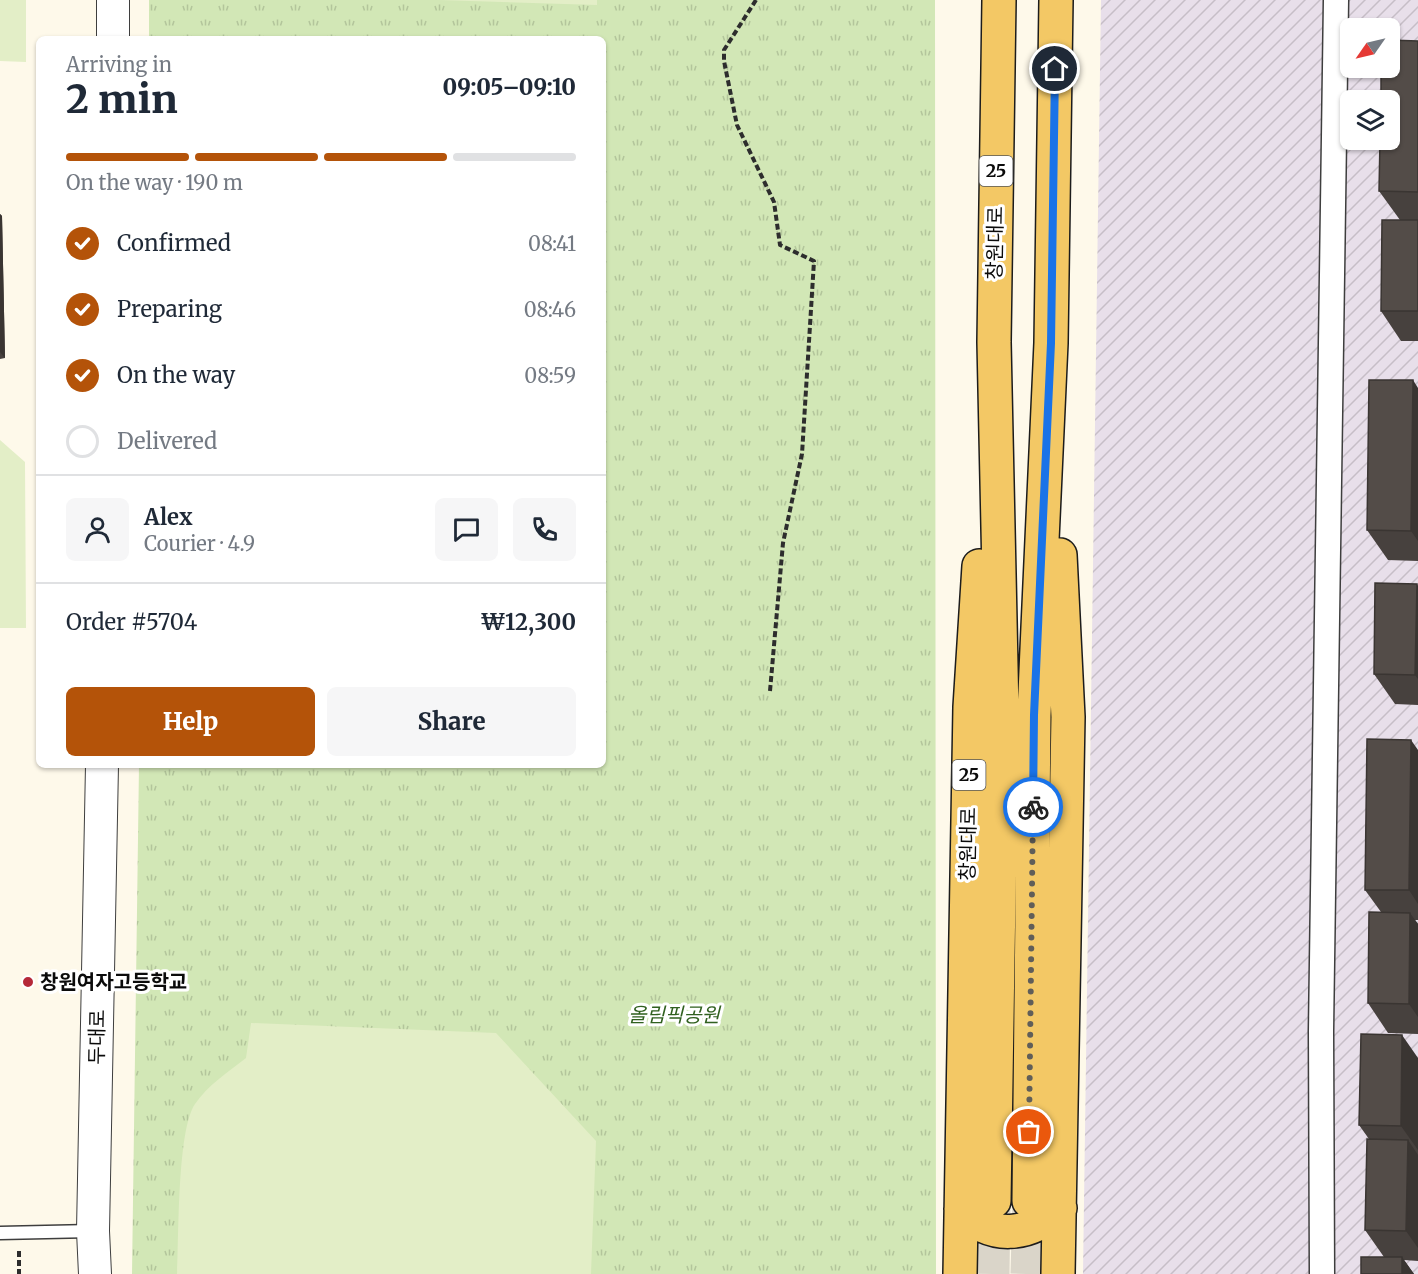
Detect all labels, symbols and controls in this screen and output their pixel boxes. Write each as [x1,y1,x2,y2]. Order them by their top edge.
north arrow [1340,18,1400,78]
map controls [1340,18,1400,150]
pin [1029,43,1080,94]
text: Arriving in [66,52,172,77]
icon: home [1038,52,1071,85]
text: 09:05–09:10 [443,73,576,101]
text: 2 min [66,75,178,124]
button: layers [1340,90,1400,150]
road number: 25 [980,156,1012,186]
text: On the way · 190 m [66,170,243,195]
street label: 창원대로 [981,206,1008,280]
icon: check [66,227,99,260]
text: Confirmed [117,229,231,257]
text: 08:41 [528,231,576,256]
icon: check [66,293,99,326]
text: Preparing [117,295,222,323]
text: 08:46 [524,297,576,322]
icon: check [66,359,99,392]
text: On the way [117,361,235,389]
text: 08:59 [524,363,576,388]
text: Delivered [117,427,217,455]
button: person [66,498,129,561]
button: chat [435,498,498,561]
button: phone [513,498,576,561]
text: Alex [144,503,193,531]
text: Courier · 4.9 [144,531,255,556]
text: Order #5704 [66,608,197,636]
text: ₩12,300 [481,608,576,636]
button: Help [66,687,315,756]
button: Share [327,687,576,756]
road number: 25 [952,760,986,790]
courier [1003,777,1063,837]
icon: bike [1017,791,1050,824]
street label: 창원대로 [954,807,981,881]
place label: 창원여자고등학교 [40,969,187,994]
marker: 창원여자고등학교 [21,975,35,989]
park label: 올림픽공원 [628,1002,722,1027]
street label: 두대로 [84,1009,109,1065]
pin [1003,1106,1054,1157]
icon: bag [1012,1115,1045,1148]

